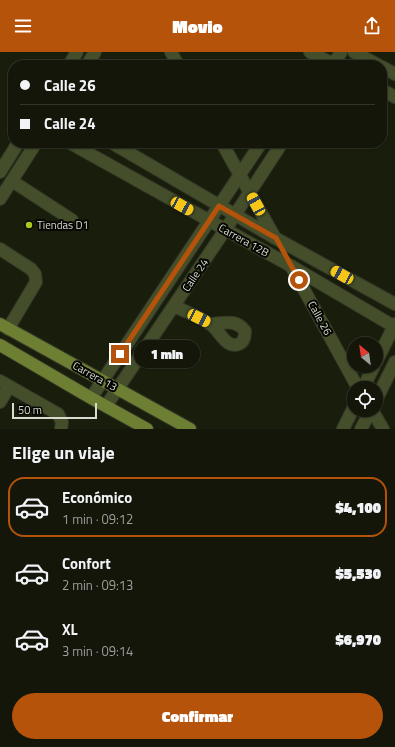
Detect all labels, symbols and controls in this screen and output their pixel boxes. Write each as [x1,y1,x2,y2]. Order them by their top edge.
text: Movio [172,13,223,40]
icon: menu [12,15,34,37]
icon: share [361,15,383,37]
text: Calle 26 [44,74,96,97]
text: Calle 24 [44,112,96,135]
car [245,191,267,217]
car [169,195,195,217]
place label: Tiendas D1 [37,217,89,233]
marker: Tiendas D1 [24,220,34,230]
street label: Carrera 12B [216,220,272,261]
street label: Calle 24 [178,255,212,295]
car [329,264,355,286]
route start [290,271,308,289]
street label: Calle 26 [304,298,336,338]
car [186,307,212,329]
north arrow [347,337,383,373]
map controls [347,337,383,417]
callout: 1 min [134,340,200,368]
text: 1 min [151,344,183,364]
route end [111,345,129,363]
street label: Carrera 13 [70,357,120,395]
button: locate [347,381,383,417]
scale bar [12,401,97,420]
text: 50 m [18,402,42,418]
text: Elige un viaje [12,439,115,466]
text: Económico [62,486,132,509]
icon: car [14,489,50,525]
text: $4,100 [335,496,381,519]
text: 1 min · 09:12 [62,509,133,529]
text: Confort [62,552,111,575]
icon: car [14,555,50,591]
text: $5,530 [335,562,381,585]
text: 2 min · 09:13 [62,575,133,595]
text: XL [62,618,78,641]
icon: car [14,621,50,657]
text: $6,970 [335,628,381,651]
text: 3 min · 09:14 [62,641,133,661]
button: Confirmar [12,693,383,739]

